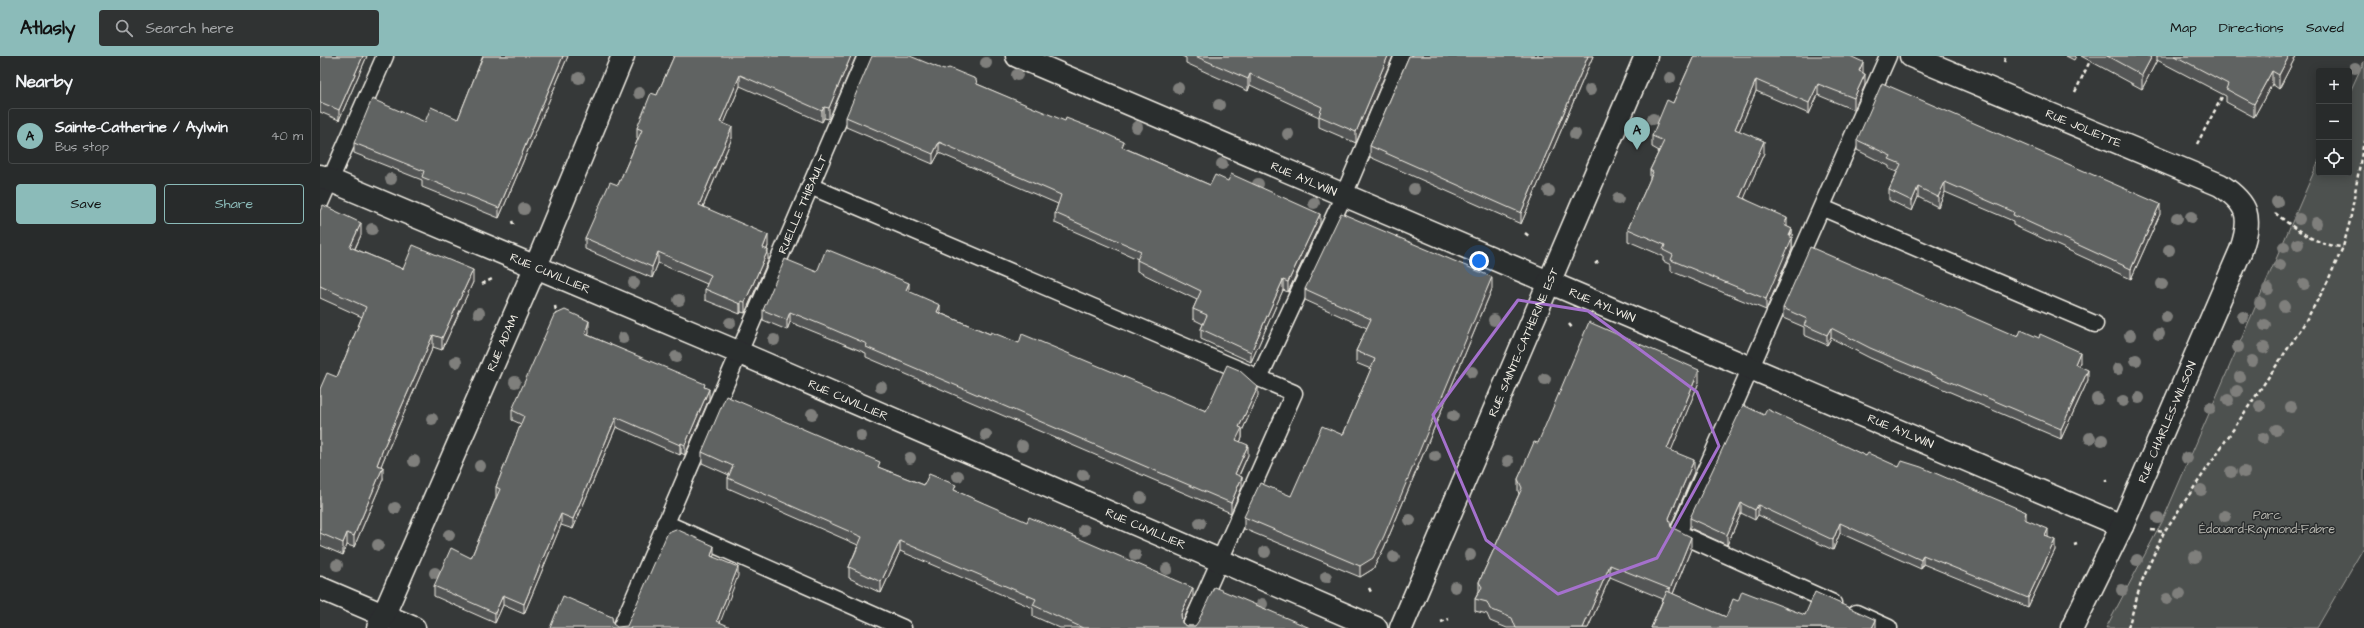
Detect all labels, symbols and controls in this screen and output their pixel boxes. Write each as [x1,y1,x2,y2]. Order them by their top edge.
search box [99,10,379,46]
text: Atlasly [20,15,75,42]
icon: search [113,17,135,39]
text: Search here [145,18,234,39]
text: Map [2170,18,2197,38]
text: Directions [2219,18,2284,38]
text: Saved [2306,18,2344,38]
map controls [2316,68,2352,176]
button: + [2316,68,2352,104]
text: Nearby [16,70,73,94]
button: − [2316,104,2352,140]
street label: RUE JOLIETTE [2043,105,2124,152]
text: Sainte-Catherine / Aylwin [55,117,228,138]
pin: A [1624,117,1650,150]
text: A [26,127,34,145]
text: 40 m [271,127,303,145]
text: Bus stop [55,138,109,156]
button: locate [2316,140,2352,176]
street label: RUELLE THIBAULT [774,152,832,257]
street label: RUE AYLWIN [1268,158,1340,201]
button: Save [16,184,156,224]
button: Share [164,184,304,224]
street label: RUE CUVILLIER [507,249,593,298]
your location [1469,251,1489,271]
street label: RUE SAINTE-CATHERINE EST [1484,265,1564,419]
street label: RUE AYLWIN [1566,284,1638,327]
street label: RUE ADAM [483,312,523,374]
street label: RUE CHARLES-WILSON [2134,358,2201,486]
street label: RUE CUVILLIER [805,376,891,425]
street label: RUE AYLWIN [1865,410,1937,453]
street label: RUE CUVILLIER [1103,504,1189,554]
park label: Parc Édouard-Raymond-Fabre [2199,507,2336,539]

